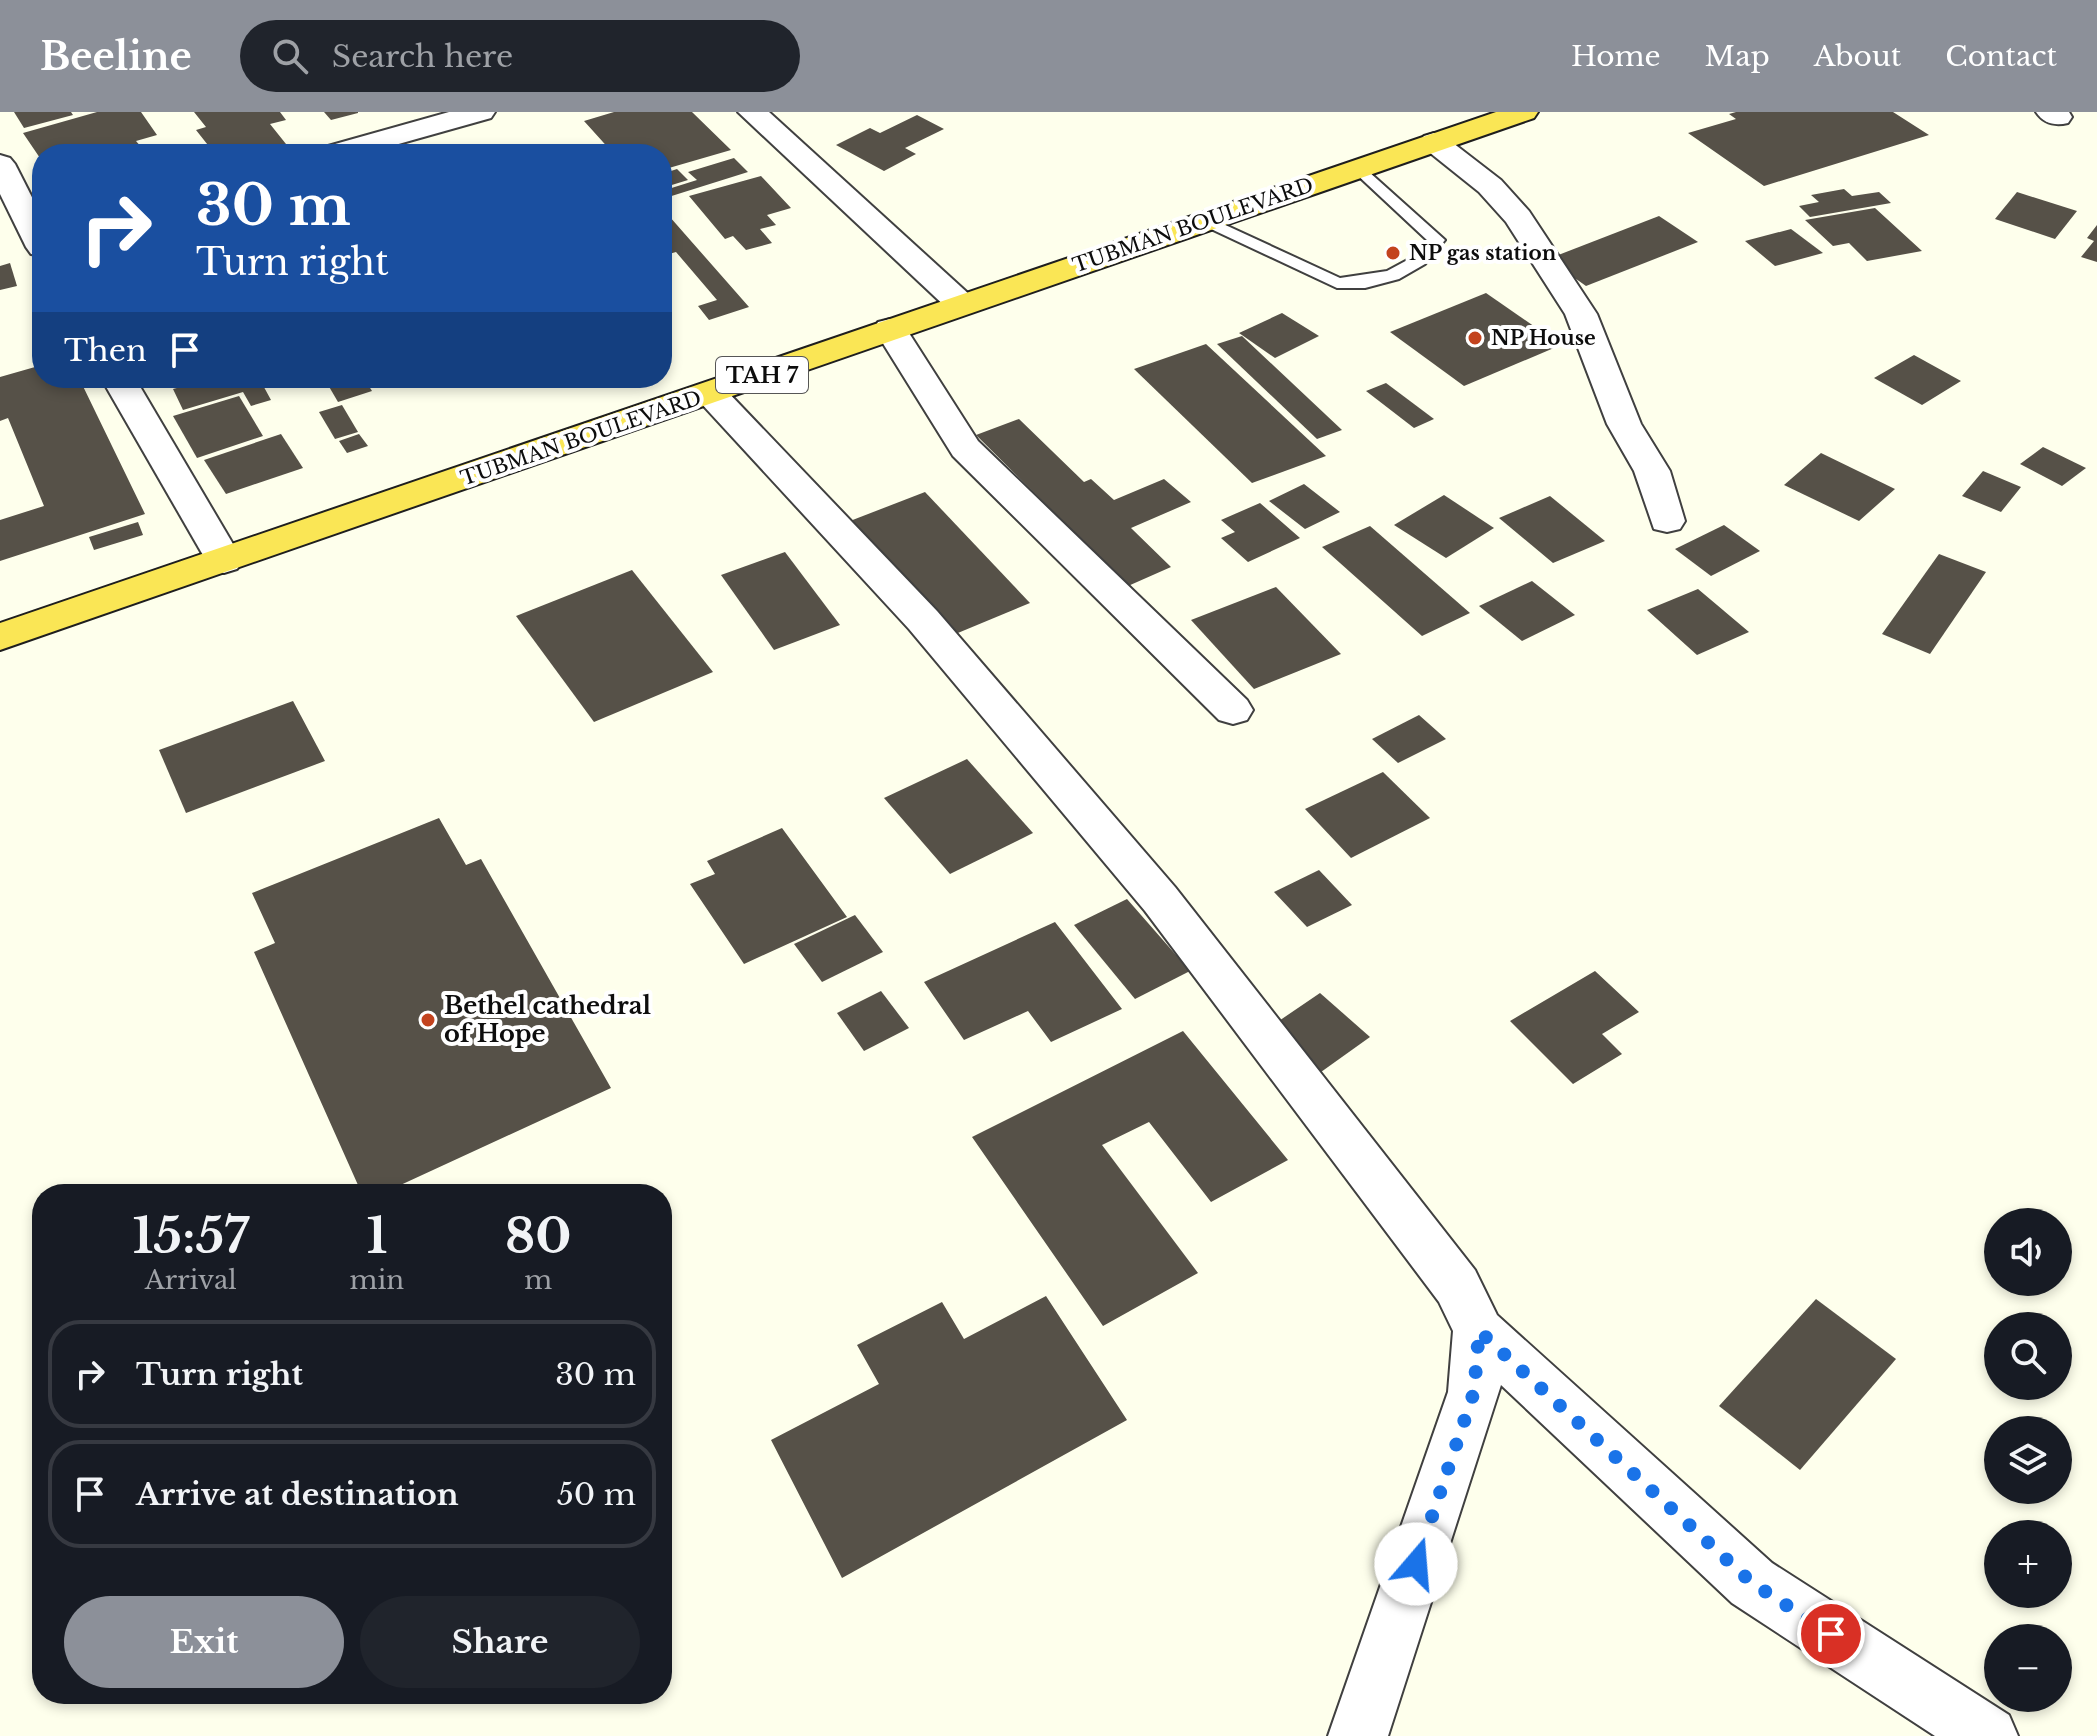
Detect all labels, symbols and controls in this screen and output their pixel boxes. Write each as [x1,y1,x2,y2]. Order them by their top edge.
search box [240,20,800,92]
text: Beeline [40,33,192,80]
icon: search [268,34,312,78]
text: Search here [332,38,513,75]
text: Home [1571,39,1661,74]
text: Map [1705,39,1770,74]
text: About [1814,39,1901,74]
text: Contact [1945,39,2057,74]
text: 30 m [196,171,351,240]
street label: TUBMAN BOULEVARD [1070,172,1316,278]
icon: right [64,176,168,280]
text: Turn right [196,240,389,285]
place label: NP gas station [1409,241,1557,265]
marker: NP gas station [1384,244,1402,262]
place label: NP House [1491,326,1596,350]
icon: arrive [163,328,207,372]
marker: NP House [1466,329,1484,347]
text: Then [64,332,147,369]
road number: TAH 7 [716,357,808,393]
street label: TUBMAN BOULEVARD [458,385,704,491]
place label: Bethel cathedral of Hope [444,991,651,1048]
marker: Bethel cathedral of Hope [419,1011,437,1029]
text: 15:57 [133,1206,249,1266]
text: 1 [366,1206,387,1266]
text: 80 [505,1206,571,1266]
map controls [1984,1208,2072,1712]
button: sound [1984,1208,2072,1296]
text: Arrival [145,1264,237,1296]
text: min [350,1264,404,1296]
text: m [524,1264,552,1296]
button: search [1984,1312,2072,1400]
icon: right [68,1352,112,1396]
text: Turn right [136,1356,303,1393]
text: 30 m [555,1356,636,1393]
button: layers [1984,1416,2072,1504]
icon: arrive [68,1472,112,1516]
text: Arrive at destination [136,1476,459,1513]
text: 50 m [557,1476,636,1513]
button: + [1984,1520,2072,1608]
position arrow [1374,1522,1458,1606]
button: Exit [64,1596,344,1688]
button: Share [360,1596,640,1688]
pin [1797,1600,1865,1668]
icon: arrive [1809,1612,1853,1656]
button: − [1984,1624,2072,1712]

